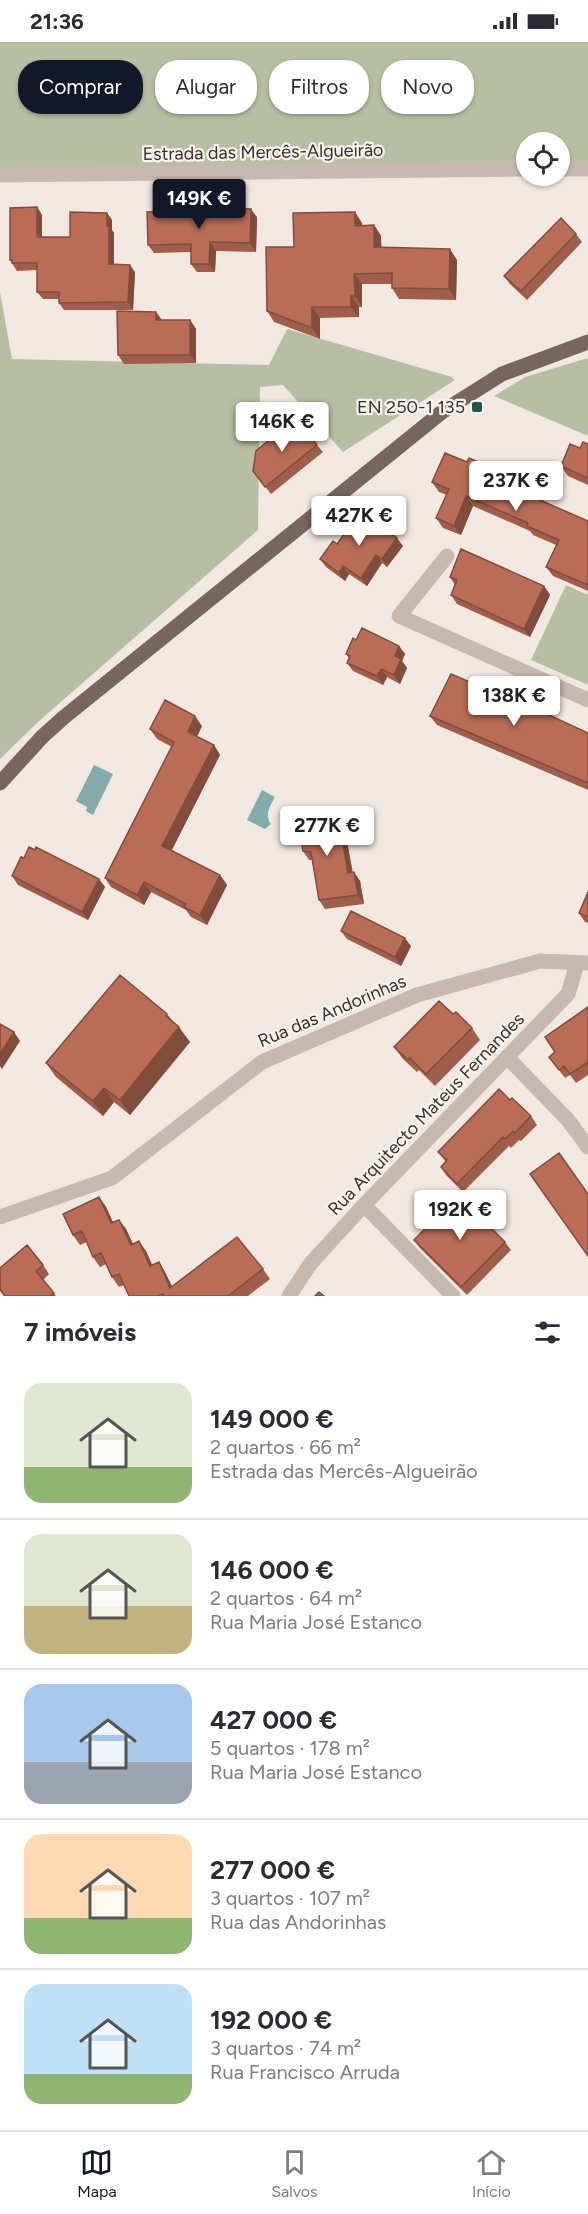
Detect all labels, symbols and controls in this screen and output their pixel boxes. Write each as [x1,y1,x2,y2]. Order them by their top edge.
text: 21:36 [30,8,84,35]
chip: Comprar [18,60,143,114]
chip: Alugar [155,60,257,114]
chip: Filtros [269,60,369,114]
chip: Novo [381,60,474,114]
map controls [516,132,570,186]
button: locate [516,132,570,186]
street label: Estrada das Mercês-Algueirão [142,139,384,165]
pin: 149K € [150,179,248,230]
text: 149K € [167,186,231,210]
place label: EN 250-1 135 [357,396,465,418]
marker: EN 250-1 135 [470,400,484,414]
pin: 146K € [233,402,331,453]
text: 146K € [250,409,314,433]
pin: 237K € [467,461,565,512]
text: 237K € [483,468,549,492]
pin: 427K € [310,496,408,547]
text: 427K € [325,503,393,527]
pin: 138K € [465,676,563,727]
text: 138K € [482,683,546,707]
pin: 277K € [278,806,376,857]
text: 277K € [294,813,360,837]
street label: Rua das Andorinhas [255,970,409,1052]
street label: Rua Arquitecto Mateus Fernandes [323,1008,529,1220]
pin: 192K € [411,1190,509,1241]
text: 192K € [428,1197,492,1221]
text: 7 imóveis [24,1316,136,1348]
icon: filters [531,1316,564,1349]
text: 149 000 € [210,1403,334,1435]
icon: home [72,1407,144,1479]
text: 2 quartos · 66 m² [210,1435,361,1459]
text: Estrada das Mercês-Algueirão [210,1459,478,1483]
text: 146 000 € [210,1554,334,1586]
icon: home [72,1558,144,1630]
text: 2 quartos · 64 m² [210,1586,362,1610]
text: Rua Maria José Estanco [210,1610,422,1634]
text: 427 000 € [210,1704,337,1736]
icon: home [72,1708,144,1780]
text: 5 quartos · 178 m² [210,1736,370,1760]
text: Rua Maria José Estanco [210,1760,422,1784]
text: 277 000 € [210,1854,335,1886]
icon: home [72,1858,144,1930]
text: 3 quartos · 107 m² [210,1886,370,1910]
text: Rua das Andorinhas [210,1910,386,1934]
text: 192 000 € [210,2004,332,2036]
icon: home [72,2008,144,2080]
text: 3 quartos · 74 m² [210,2036,361,2060]
text: Rua Francisco Arruda [210,2060,400,2084]
tab: Mapa [77,2146,117,2201]
tab: Salvos [271,2146,318,2201]
tab: Início [472,2146,511,2201]

